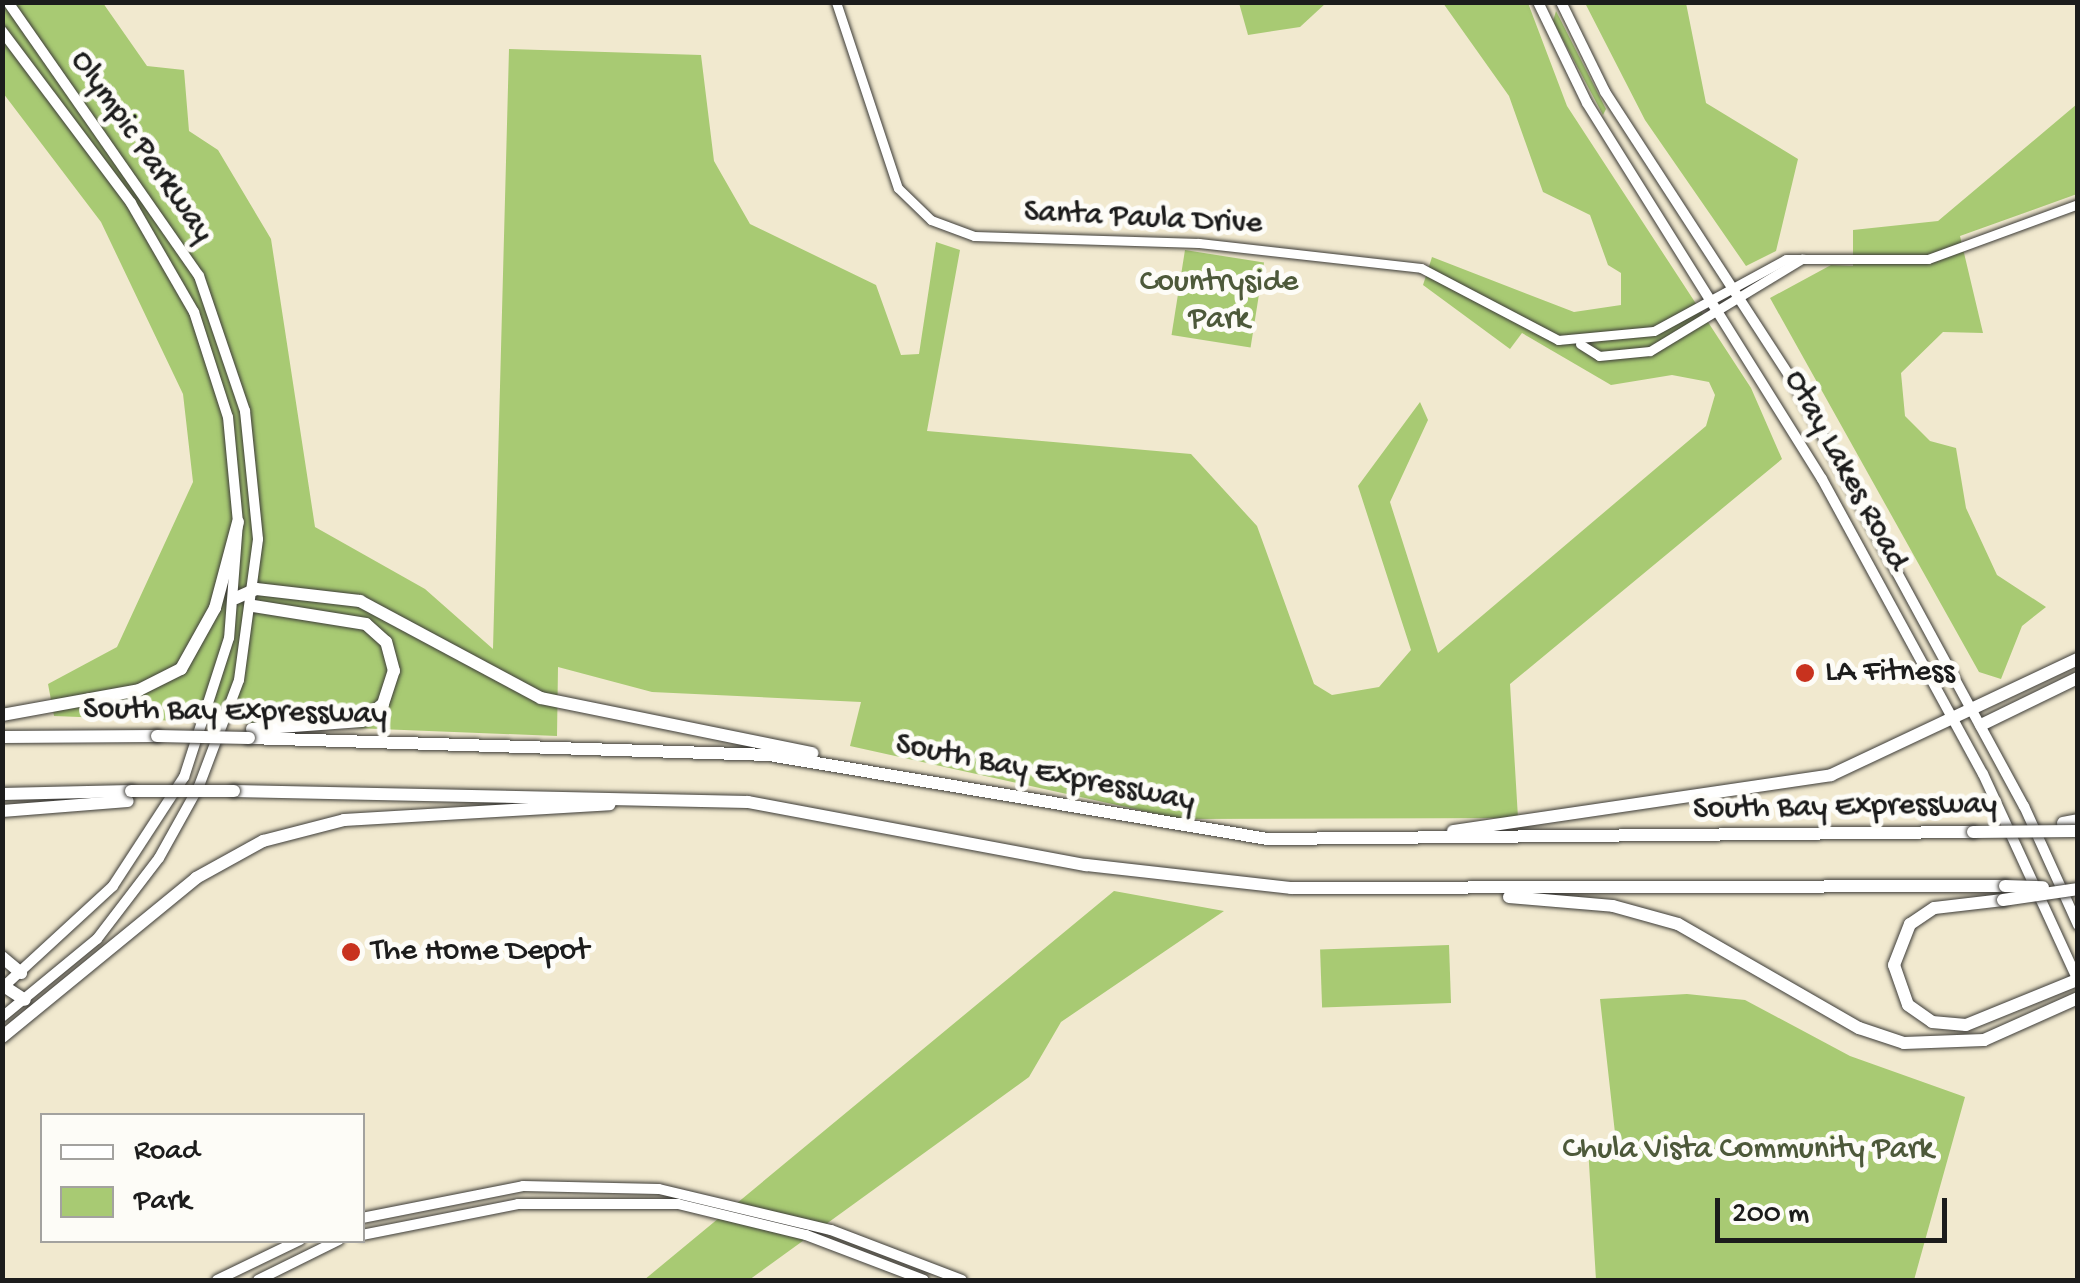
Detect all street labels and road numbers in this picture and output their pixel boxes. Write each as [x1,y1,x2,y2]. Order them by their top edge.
street label: Olympic Parkway [61,44,221,250]
street label: Santa Paula Drive [1023,194,1263,244]
street label: Otay Lakes Road [1774,364,1916,578]
street label: South Bay Expressway [83,691,387,735]
street label: South Bay Expressway [892,726,1198,822]
street label: South Bay Expressway [1693,786,1997,830]

